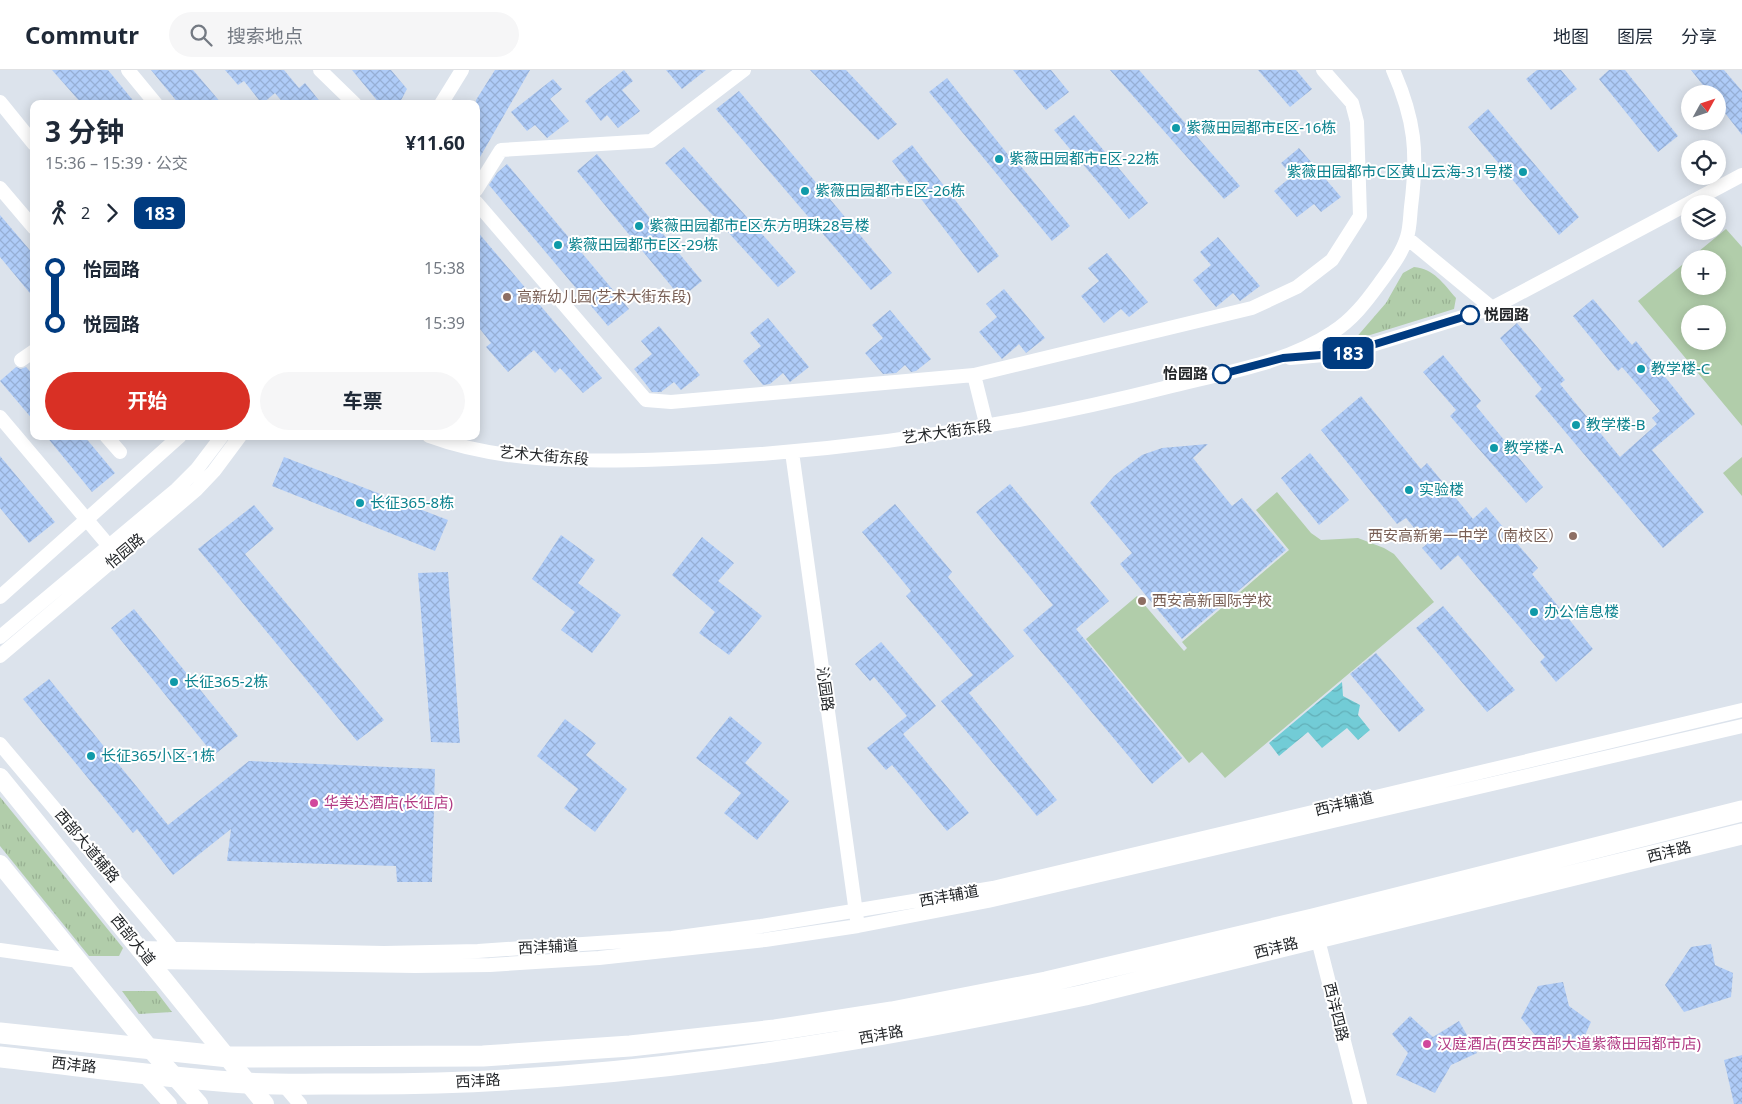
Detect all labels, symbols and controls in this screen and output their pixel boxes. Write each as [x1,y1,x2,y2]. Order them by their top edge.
search box [169,12,519,57]
text: Commutr [25,18,139,51]
icon: search [187,21,215,49]
text: 搜索地点 [227,23,303,49]
text: 地图 [1553,24,1589,48]
text: 图层 [1617,24,1653,48]
text: 分享 [1681,24,1717,48]
north arrow [1681,85,1726,130]
map controls [1681,85,1726,350]
text: 3 分钟 [45,112,124,150]
place label: 紫薇田园都市E区-16栋 [1186,117,1336,137]
marker: 紫薇田园都市E区-16栋 [1170,122,1182,134]
text: ¥11.60 [405,130,465,156]
button: locate [1681,140,1726,185]
place label: 紫薇田园都市E区-22栋 [1009,148,1159,168]
text: 15:36 – 15:39 · 公交 [45,152,188,174]
marker: 紫薇田园都市E区-22栋 [993,153,1005,165]
place label: 紫薇田园都市C区黄山云海-31号楼 [1287,161,1513,181]
marker: 紫薇田园都市C区黄山云海-31号楼 [1517,166,1529,178]
place label: 紫薇田园都市E区-26栋 [815,180,965,200]
marker: 紫薇田园都市E区-26栋 [799,185,811,197]
button: layers [1681,195,1726,240]
icon: walk [45,199,73,227]
icon: forward [98,199,126,227]
text: 183 [144,201,175,225]
text: 2 [81,202,90,224]
place label: 紫薇田园都市E区东方明珠28号楼 [649,215,870,235]
marker: 紫薇田园都市E区东方明珠28号楼 [633,220,645,232]
place label: 紫薇田园都市E区-29栋 [568,234,718,254]
marker: 紫薇田园都市E区-29栋 [552,239,564,251]
button: + [1681,250,1726,295]
text: 怡园路 [83,256,140,282]
text: 15:38 [424,257,465,279]
place label: 高新幼儿园(艺术大街东段) [517,286,691,306]
marker: 高新幼儿园(艺术大街东段) [501,291,513,303]
place label: 悦园路 [1484,304,1529,324]
marker: 悦园路 [1460,305,1480,325]
button: − [1681,305,1726,350]
text: 悦园路 [83,311,140,337]
text: 15:39 [424,312,465,334]
line badge: 183 [1319,337,1377,369]
text: 183 [1333,341,1363,365]
place label: 教学楼-C [1651,358,1711,378]
place label: 怡园路 [1163,363,1208,383]
marker: 教学楼-C [1635,363,1647,375]
marker: 怡园路 [1212,364,1232,384]
button: 开始 [45,372,250,430]
button: 车票 [260,372,465,430]
place label: 教学楼-B [1586,414,1646,434]
street label: 艺术大街东段 [901,415,993,447]
marker: 教学楼-B [1570,419,1582,431]
place label: 教学楼-A [1504,437,1564,457]
street label: 艺术大街东段 [498,441,590,469]
marker: 教学楼-A [1488,442,1500,454]
place label: 实验楼 [1419,479,1464,499]
marker: 实验楼 [1403,484,1415,496]
place label: 长征365-8栋 [370,492,454,512]
marker: 长征365-8栋 [354,497,366,509]
place label: 西安高新第一中学（南校区） [1368,525,1563,545]
street label: 怡园路 [101,528,148,572]
marker: 西安高新第一中学（南校区） [1567,530,1579,542]
place label: 西安高新国际学校 [1152,590,1272,610]
marker: 西安高新国际学校 [1136,595,1148,607]
place label: 办公信息楼 [1544,601,1619,621]
marker: 办公信息楼 [1528,606,1540,618]
street label: 沁园路 [813,665,839,713]
place label: 长征365-2栋 [184,671,268,691]
marker: 长征365-2栋 [168,676,180,688]
place label: 长征365小区-1栋 [101,745,215,765]
marker: 长征365小区-1栋 [85,750,97,762]
street label: 西沣辅道 [1312,787,1375,820]
place label: 华美达酒店(长征店) [324,792,453,812]
marker: 华美达酒店(长征店) [308,797,320,809]
street label: 西部大道辅路 [51,804,124,886]
street label: 西沣路 [1644,836,1693,866]
street label: 西沣辅道 [918,880,980,910]
street label: 西部大道 [107,910,160,969]
street label: 西沣路 [1251,932,1300,962]
street label: 西沣辅道 [517,934,578,958]
street label: 西沣四路 [1320,980,1354,1043]
street label: 西沣路 [857,1020,905,1048]
place label: 汉庭酒店(西安西部大道紫薇田园都市店) [1437,1033,1701,1053]
marker: 汉庭酒店(西安西部大道紫薇田园都市店) [1421,1038,1433,1050]
street label: 西沣路 [51,1052,98,1076]
street label: 西沣路 [455,1069,501,1091]

